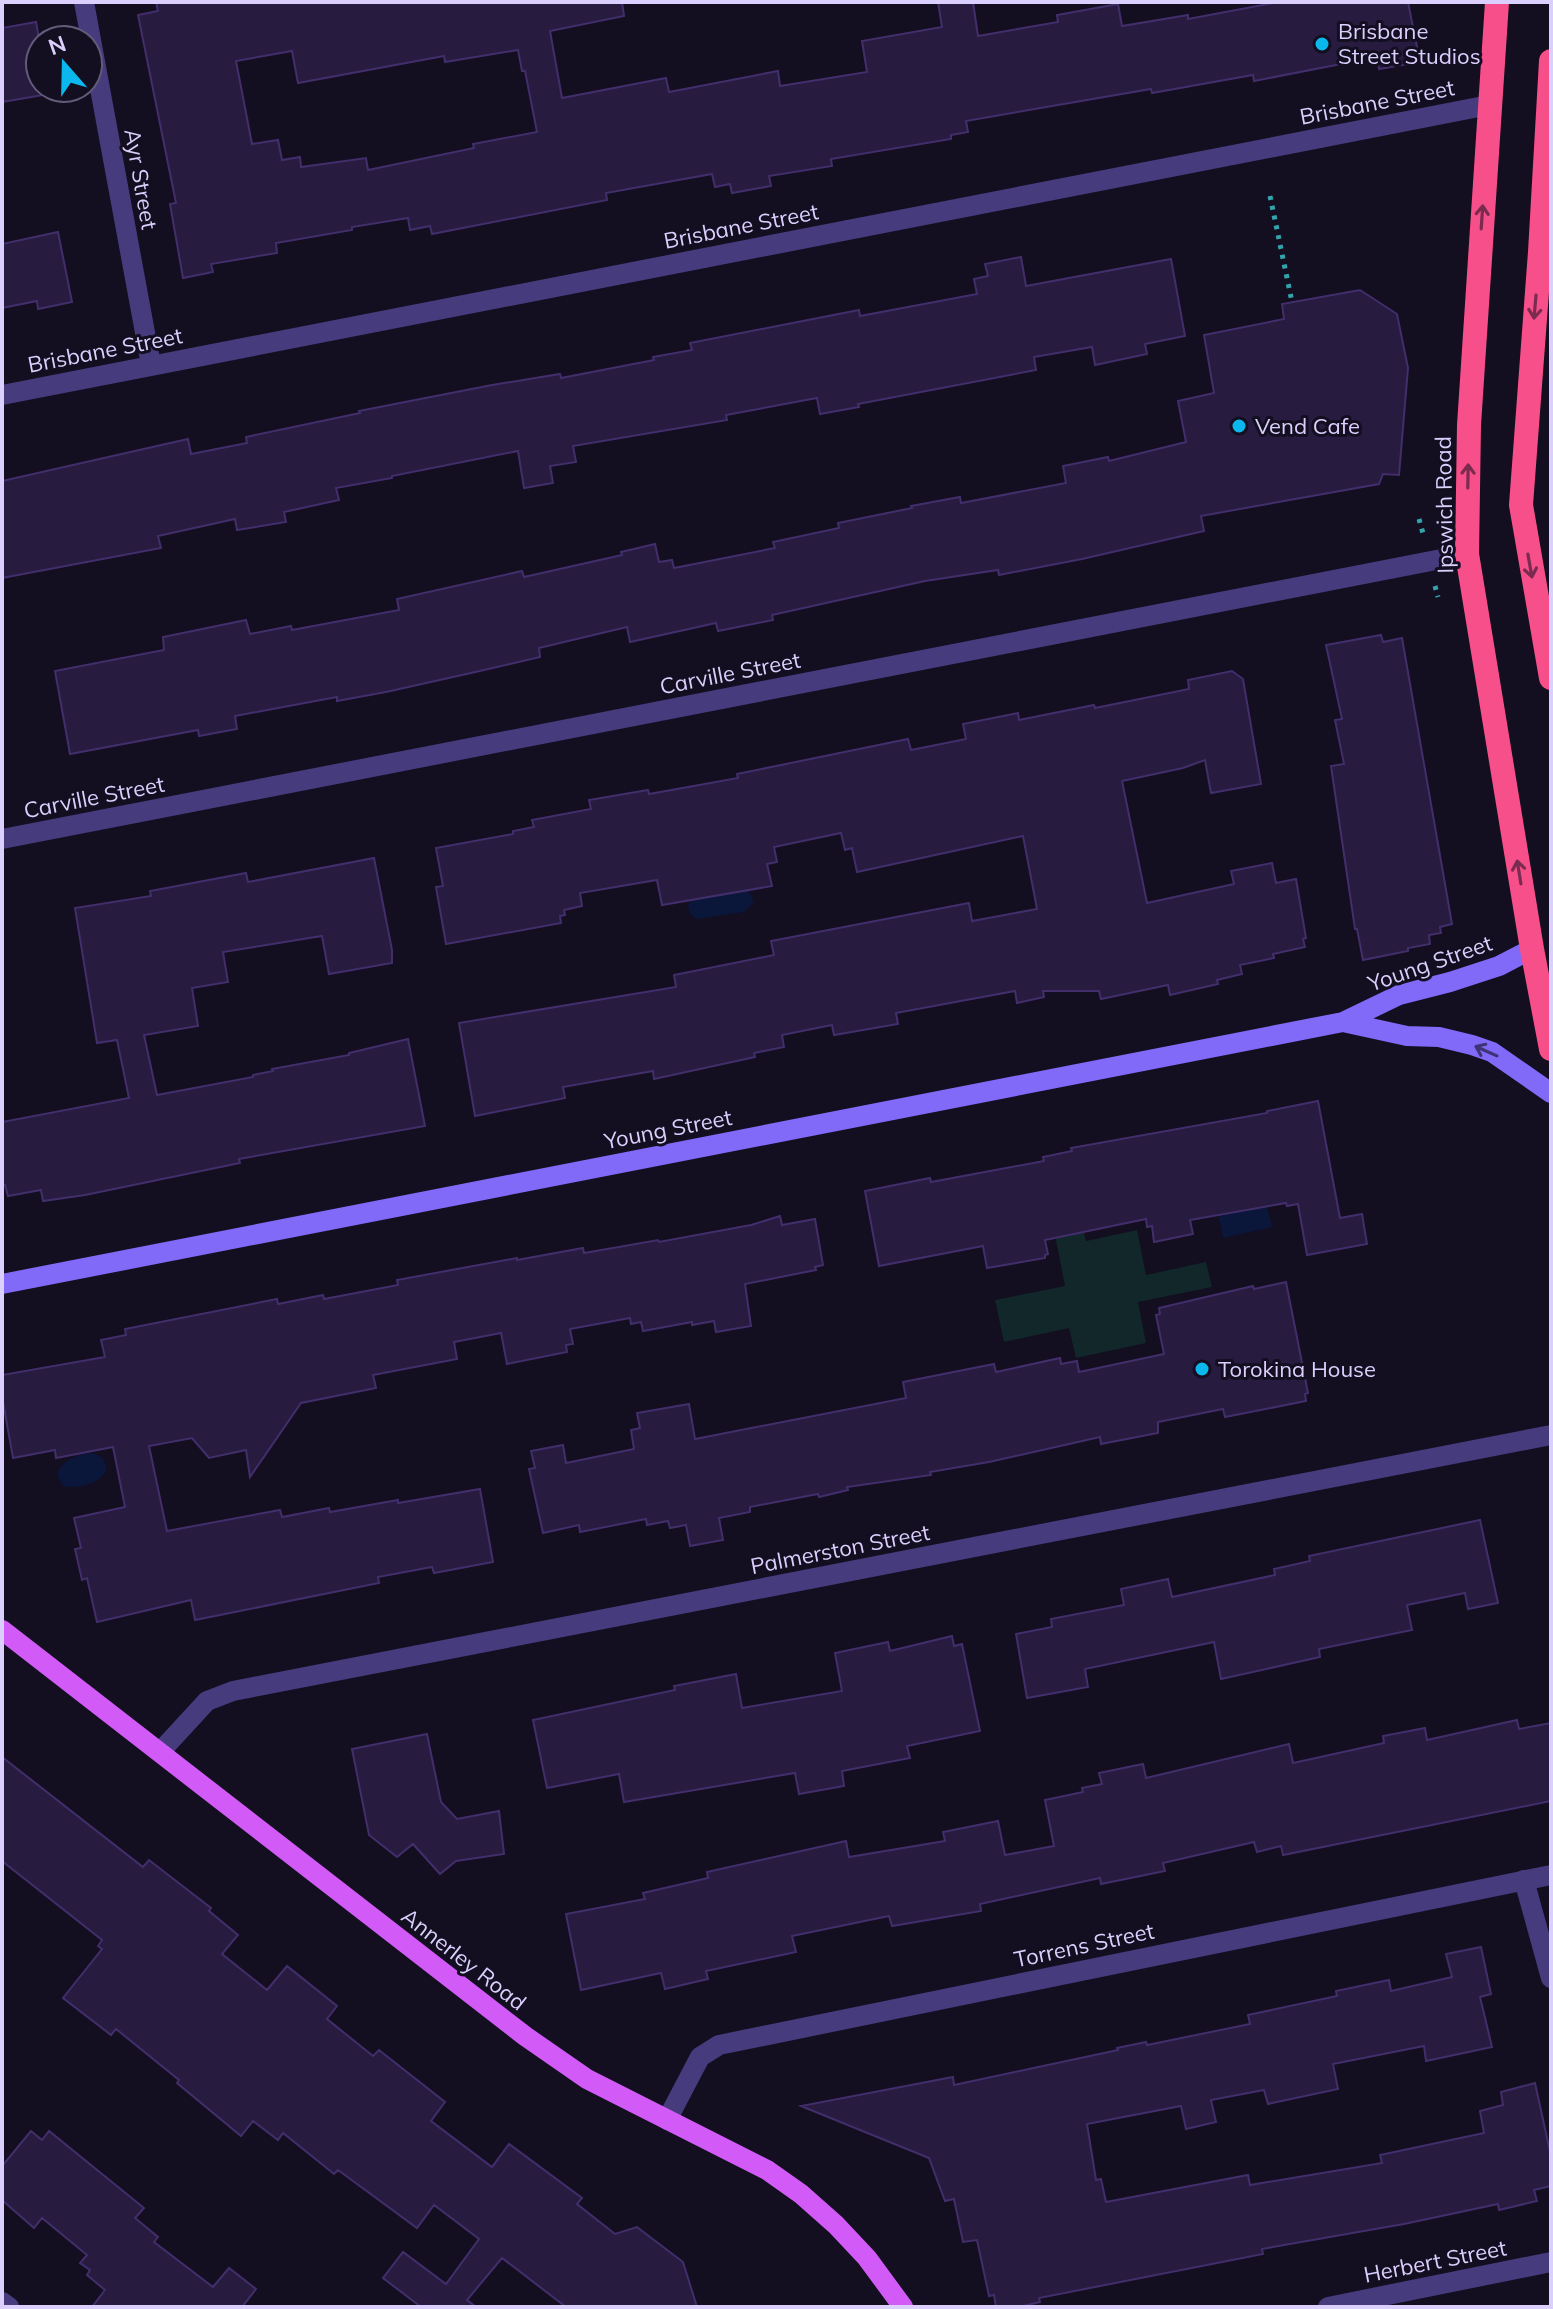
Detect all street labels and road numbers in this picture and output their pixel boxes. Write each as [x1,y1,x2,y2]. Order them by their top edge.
street label: Brisbane Street [1297,73,1457,131]
street label: Ayr Street [118,126,164,232]
street label: Brisbane Street [661,197,821,255]
street label: Brisbane Street [25,321,185,379]
street label: Ipswich Road [1429,436,1459,574]
street label: Carville Street [657,646,803,700]
street label: Carville Street [21,770,167,824]
street label: Young Street [1363,929,1496,998]
street label: Young Street [601,1103,735,1155]
street label: Palmerston Street [748,1518,932,1580]
street label: Annerley Road [396,1902,532,2016]
street label: Torrens Street [1011,1916,1157,1973]
street label: Herbert Street [1361,2233,1509,2289]

